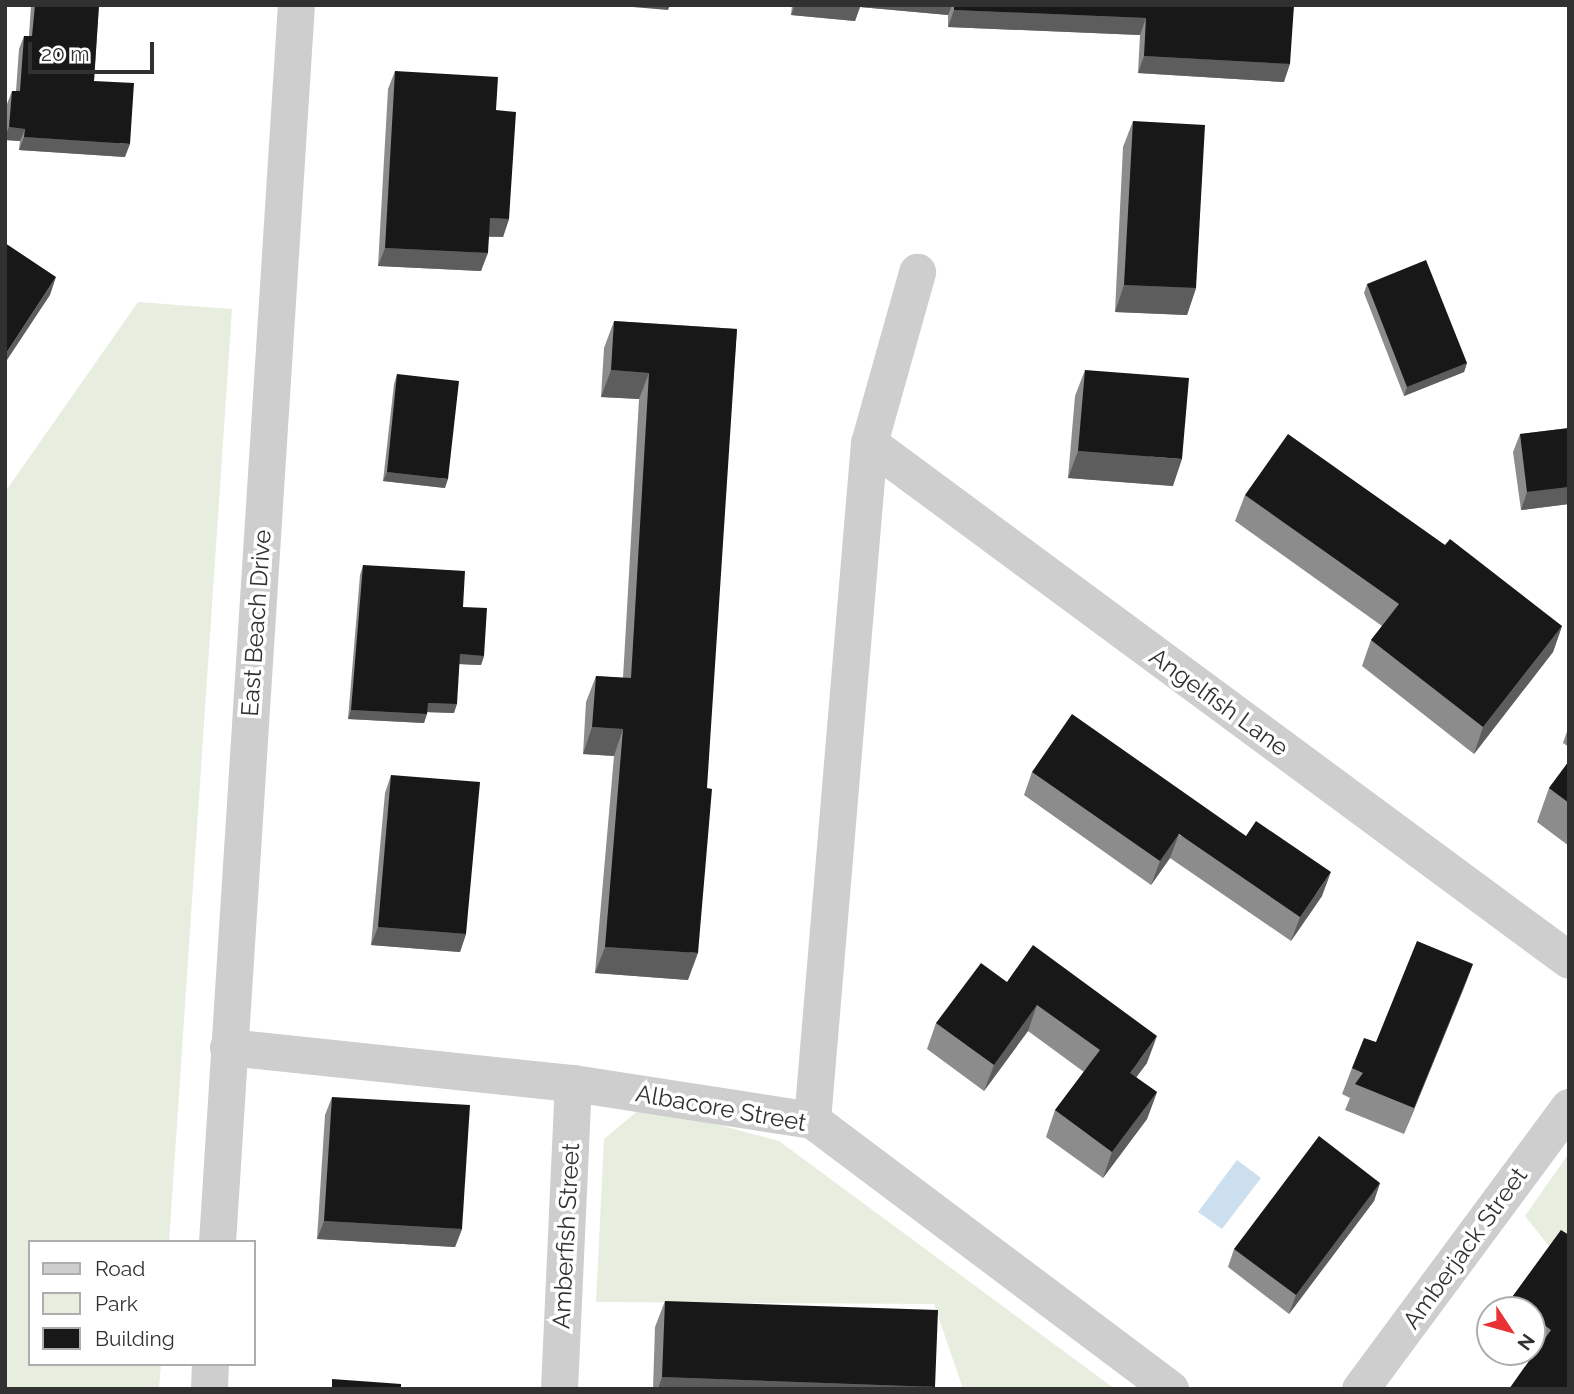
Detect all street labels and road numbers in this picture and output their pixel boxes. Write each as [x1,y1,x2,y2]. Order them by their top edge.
street label: East Beach Drive [235,529,277,717]
street label: Angelfish Lane [1144,642,1294,762]
street label: Albacore Street [633,1079,809,1137]
street label: Amberfish Street [547,1142,585,1330]
street label: Amberjack Street [1397,1162,1533,1334]

